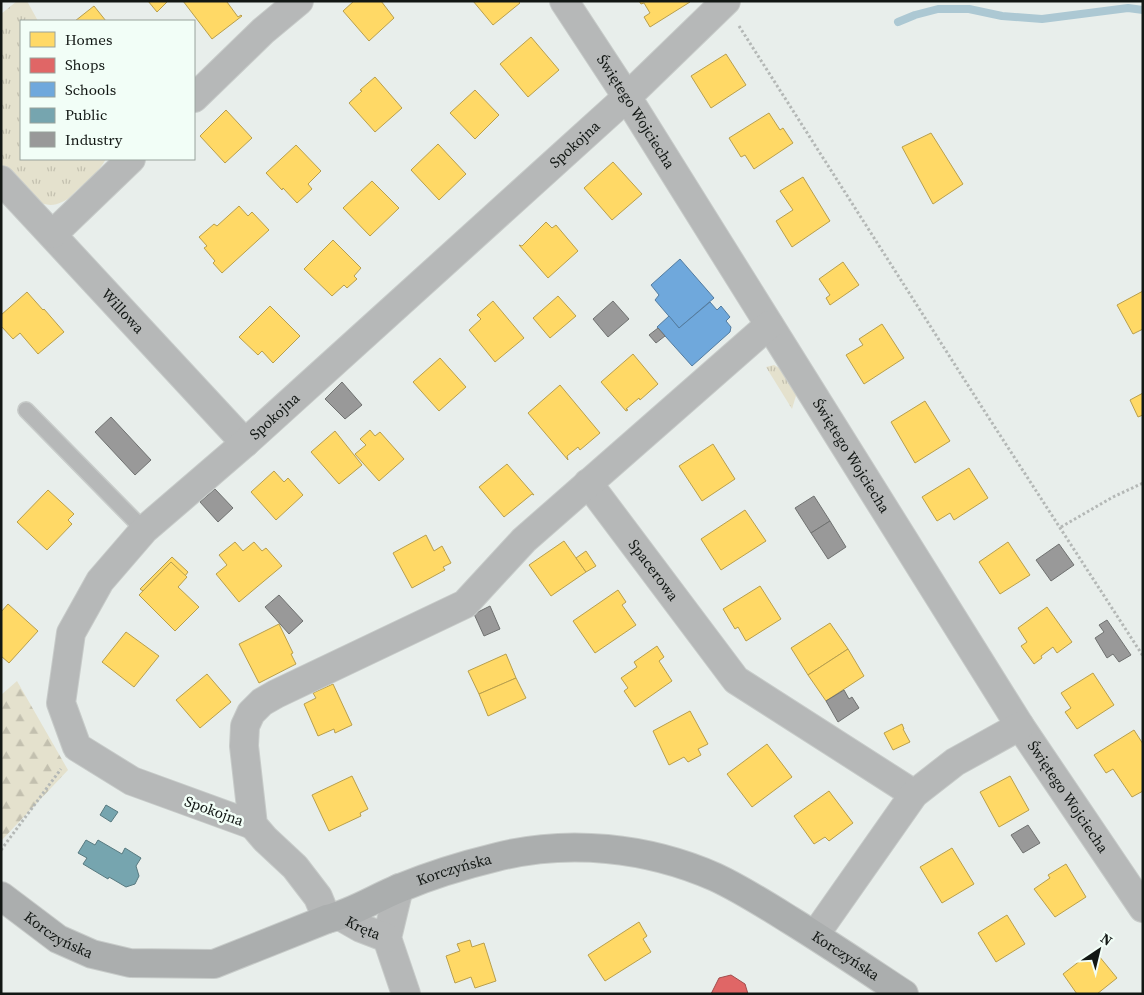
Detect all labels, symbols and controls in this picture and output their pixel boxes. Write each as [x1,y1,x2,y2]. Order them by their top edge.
legend [20,20,195,160]
text: Homes [65,29,112,50]
street label: Świętego Wojciecha [592,50,680,173]
text: Shops [65,54,105,75]
text: Schools [65,79,116,100]
text: Public [65,104,107,125]
street label: Spokojna [545,115,604,172]
text: Industry [65,129,123,150]
street label: Willowa [97,284,150,338]
street label: Spokojna [244,387,304,444]
street label: Świętego Wojciecha [808,394,896,517]
street label: Spacerowa [624,535,684,605]
street label: Świętego Wojciecha [1023,736,1114,857]
street label: Spokojna [182,790,247,831]
street label: Korczyńska [414,848,494,890]
street label: Korczyńska [20,906,97,963]
street label: Kręta [342,910,384,945]
street label: Korczyńska [808,925,884,985]
north arrow [1074,925,1124,975]
text: N [1097,928,1116,950]

